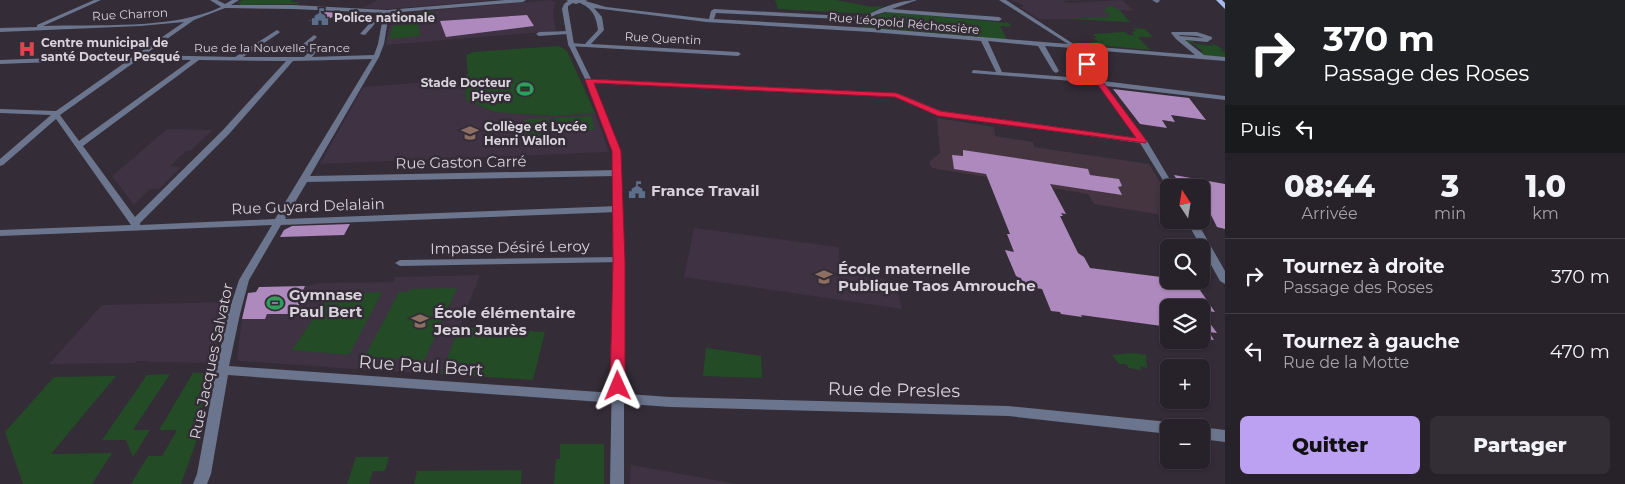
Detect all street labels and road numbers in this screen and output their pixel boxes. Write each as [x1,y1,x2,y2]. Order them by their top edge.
street label: Rue Charron [92,5,168,23]
street label: Rue Léopold Réchossière [828,9,980,37]
street label: Rue Quentin [624,28,702,48]
street label: Rue de la Nouvelle France [194,40,350,55]
street label: Rue Gaston Carré [395,151,527,173]
street label: Rue Guyard Delalain [231,194,385,218]
street label: Impasse Désiré Leroy [430,236,591,258]
street label: Rue Jacques Salvator [185,281,237,441]
street label: Rue Paul Bert [358,351,484,381]
street label: Rue de Presles [828,378,960,402]

